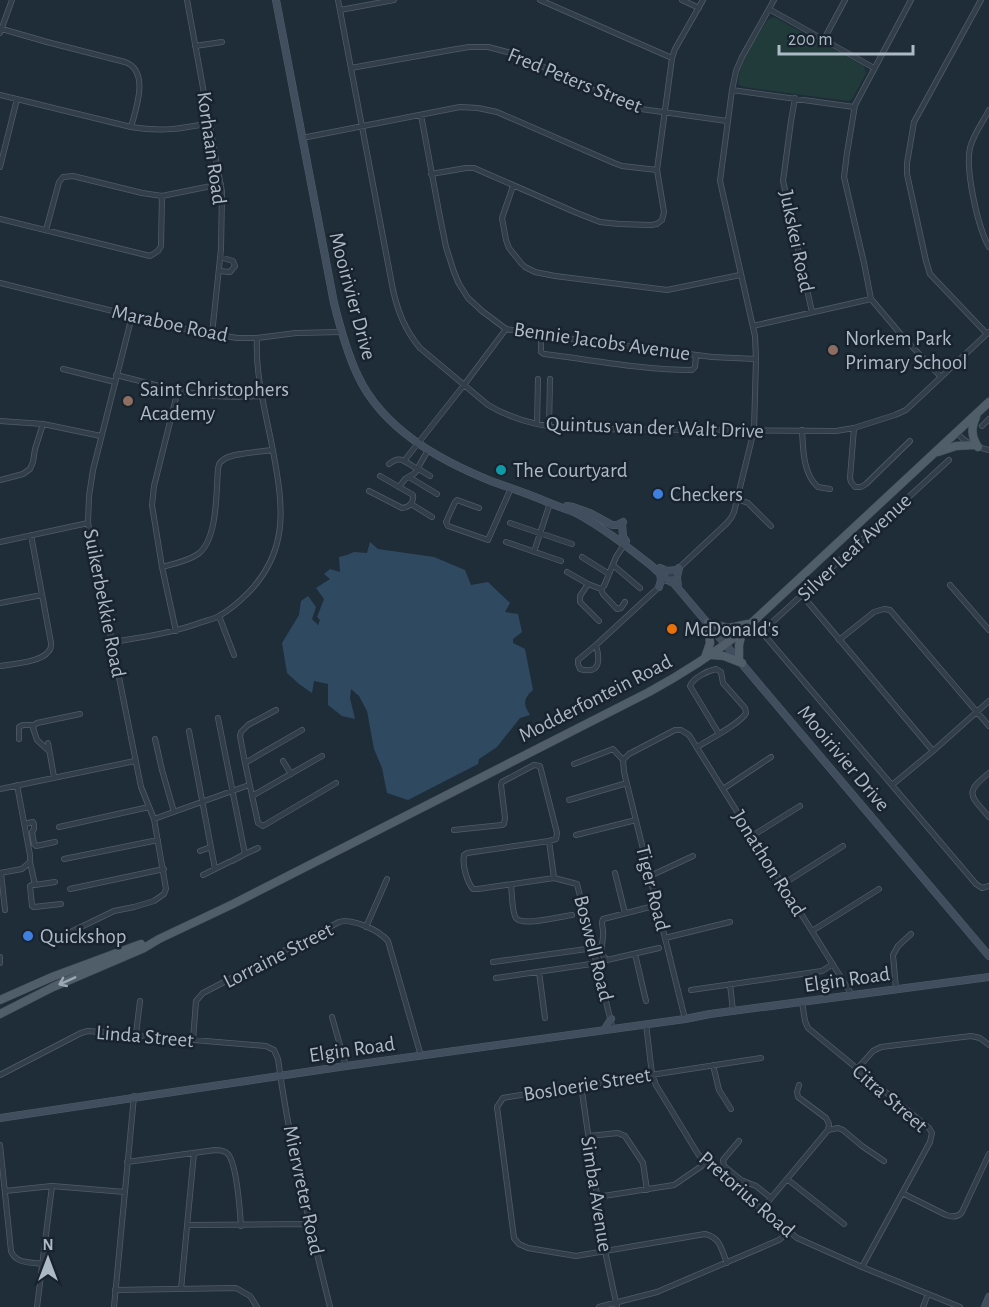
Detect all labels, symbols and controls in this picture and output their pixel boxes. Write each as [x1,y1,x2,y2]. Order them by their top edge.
scale bar [779,18,912,56]
text: 200 m [788,31,833,49]
street label: Fred Peters Street [505,44,645,117]
street label: Korhaan Road [193,90,230,206]
street label: Jukskei Road [775,188,818,294]
street label: Mooirivier Drive [325,230,380,362]
street label: Maraboe Road [110,301,230,346]
street label: Bennie Jacobs Avenue [512,319,691,364]
place label: Norkem Park Primary School [845,328,968,373]
marker: Norkem Park Primary School [826,343,840,357]
place label: Saint Christophers Academy [140,379,289,424]
marker: Saint Christophers Academy [121,394,135,408]
street label: Quintus van der Walt Drive [546,413,764,442]
place label: The Courtyard [513,460,628,481]
marker: The Courtyard [494,463,508,477]
place label: Checkers [670,484,743,505]
marker: Checkers [651,487,665,501]
street label: Silver Leaf Avenue [793,489,915,605]
street label: Suikerbekkie Road [80,527,129,679]
place label: McDonald's [684,619,779,640]
marker: McDonald's [665,622,679,636]
street label: Modderfontein Road [515,651,675,746]
street label: Mooirivier Drive [793,701,894,815]
street label: Jonathon Road [728,807,809,920]
street label: Tiger Road [632,843,673,933]
street label: Boswell Road [570,893,617,1003]
street label: Lorraine Street [220,919,337,992]
place label: Quickshop [40,926,127,947]
marker: Quickshop [21,929,35,943]
street label: Elgin Road [803,963,892,996]
one-way arrow [59,976,77,987]
street label: Linda Street [95,1022,195,1051]
street label: Elgin Road [308,1033,397,1066]
street label: Citra Street [848,1060,931,1137]
street label: Bosloerie Street [522,1064,653,1105]
street label: Miervreter Road [280,1123,328,1257]
street label: Simba Avenue [577,1135,616,1253]
street label: Pretorius Road [695,1147,799,1241]
north arrow [18,1229,78,1289]
text: N [42,1237,54,1253]

